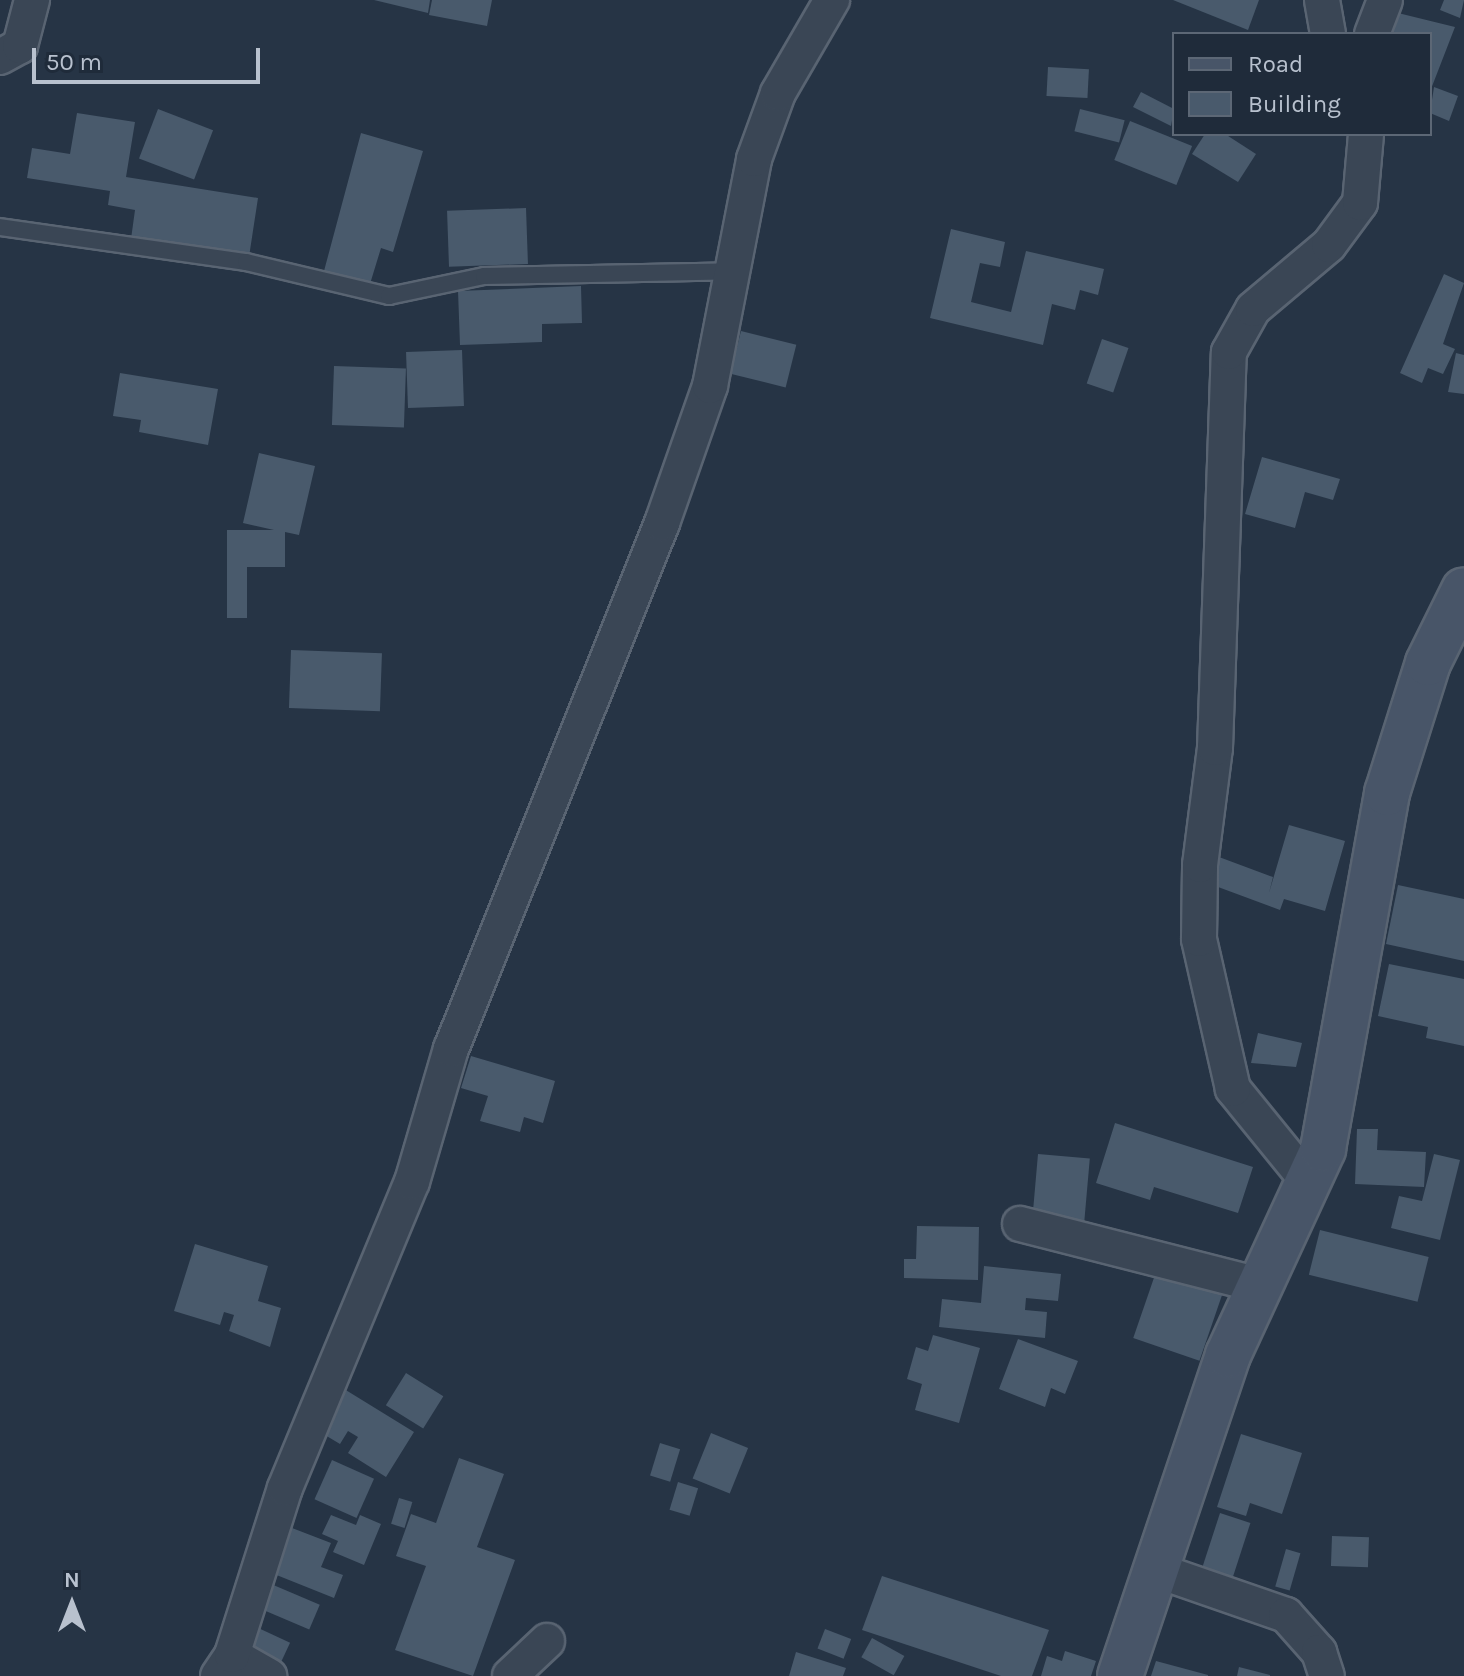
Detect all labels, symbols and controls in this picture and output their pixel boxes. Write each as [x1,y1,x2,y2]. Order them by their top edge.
scale bar [36,32,264,82]
legend [1172,32,1432,136]
text: 50 m [46,48,102,76]
text: Road [1248,50,1303,78]
text: Building [1248,90,1341,118]
north arrow [32,1564,112,1644]
text: N [64,1567,80,1593]

